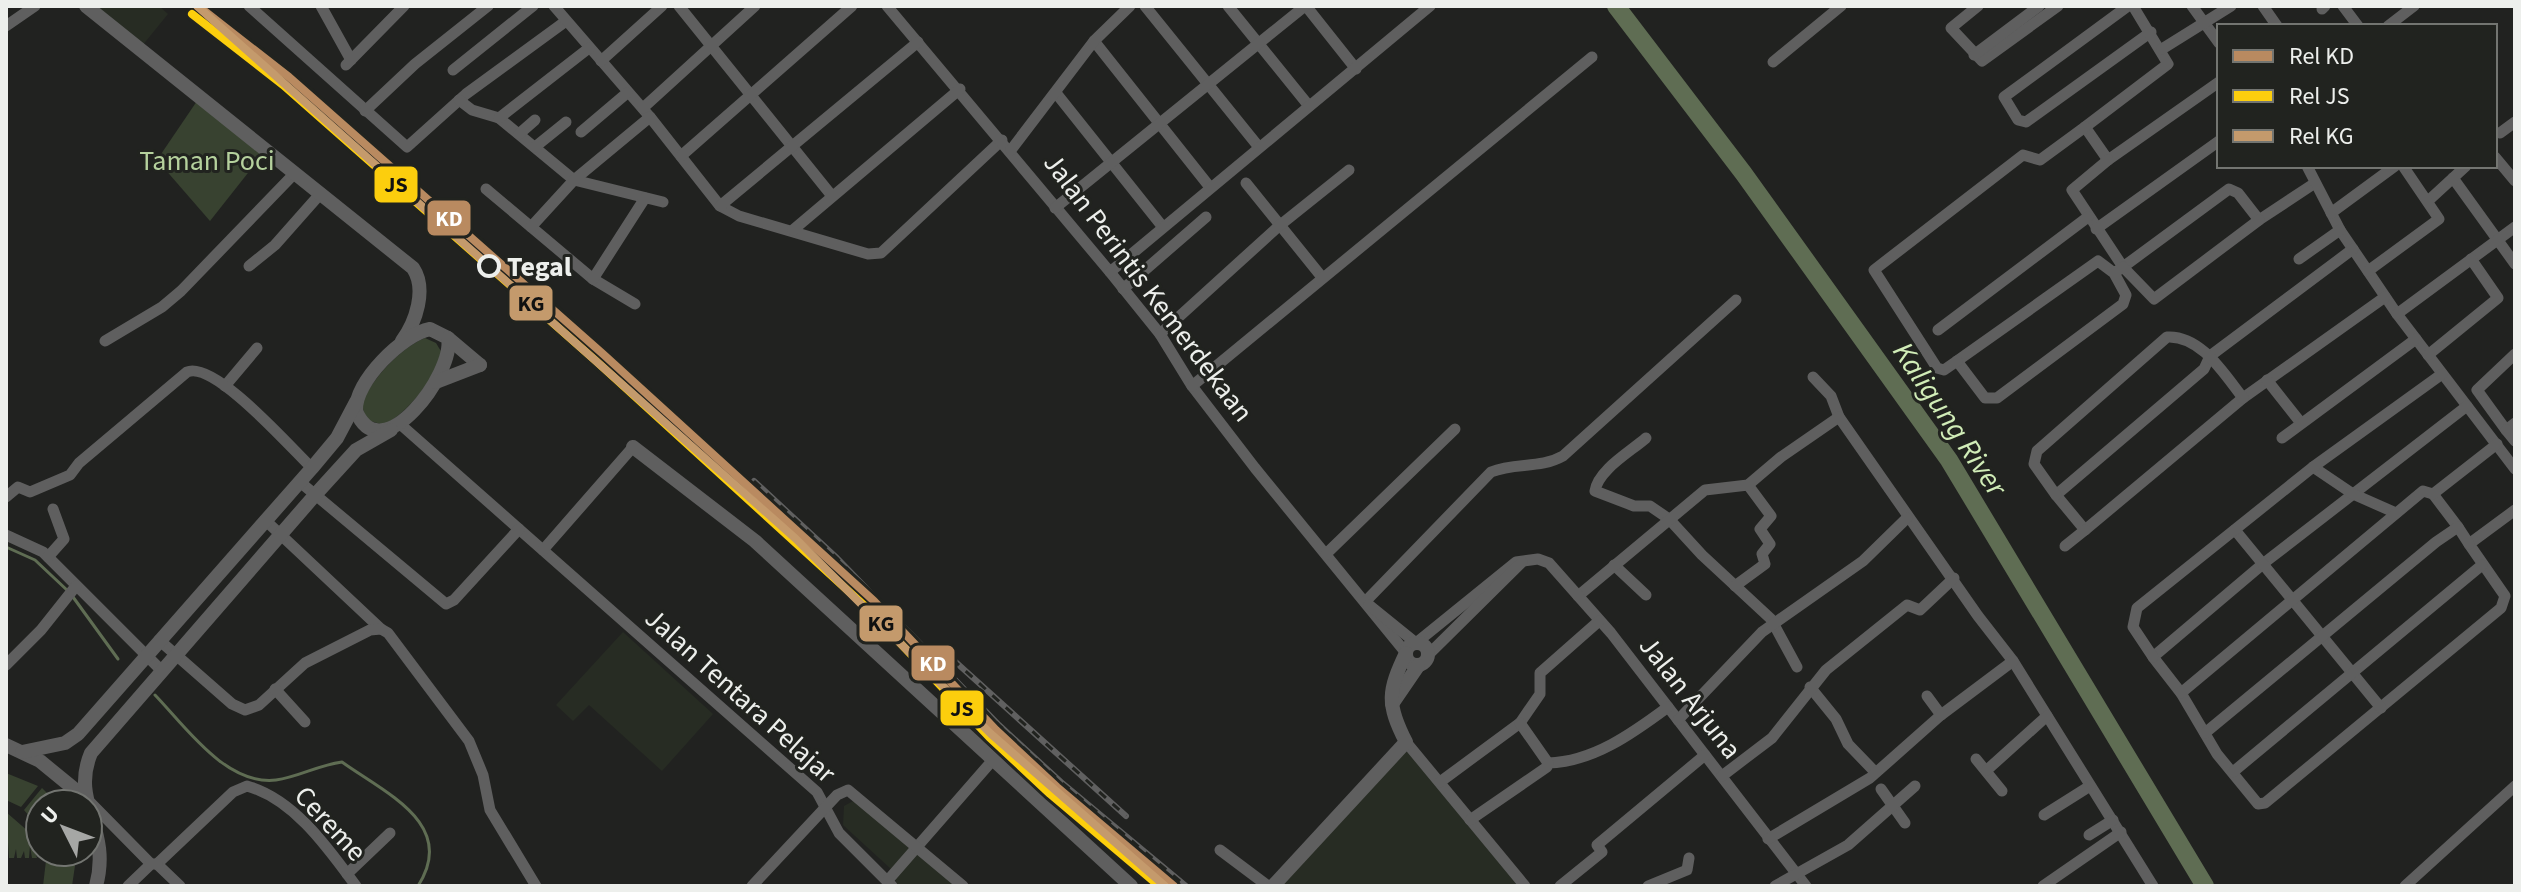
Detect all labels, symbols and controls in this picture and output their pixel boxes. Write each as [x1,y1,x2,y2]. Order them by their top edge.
legend [2217,24,2497,168]
text: Rel KD [2289,39,2354,74]
text: Rel JS [2289,79,2350,114]
text: Rel KG [2289,119,2353,154]
park label: Taman Poci [139,141,275,181]
street label: Jalan Perintis Kemerdekaan [1034,145,1263,430]
line badge: JS [373,165,419,204]
text: JS [384,169,408,201]
line badge: KD [426,199,472,237]
text: KD [435,203,463,235]
place label: Tegal [507,247,572,287]
marker: Tegal [478,255,500,277]
line badge: KG [508,284,554,322]
text: KG [518,288,544,320]
water label: Kaligung River [1882,333,2018,507]
street label: Jalan Tentara Pelajar [636,599,845,793]
line badge: KG [858,604,904,643]
text: KG [868,608,894,640]
street label: Jalan Arjuna [1629,628,1751,768]
line badge: KD [910,644,956,682]
text: KD [919,648,947,680]
line badge: JS [939,689,985,727]
text: JS [950,693,974,725]
street label: Cereme [285,777,376,870]
north arrow [24,788,104,868]
text: U [33,799,67,831]

